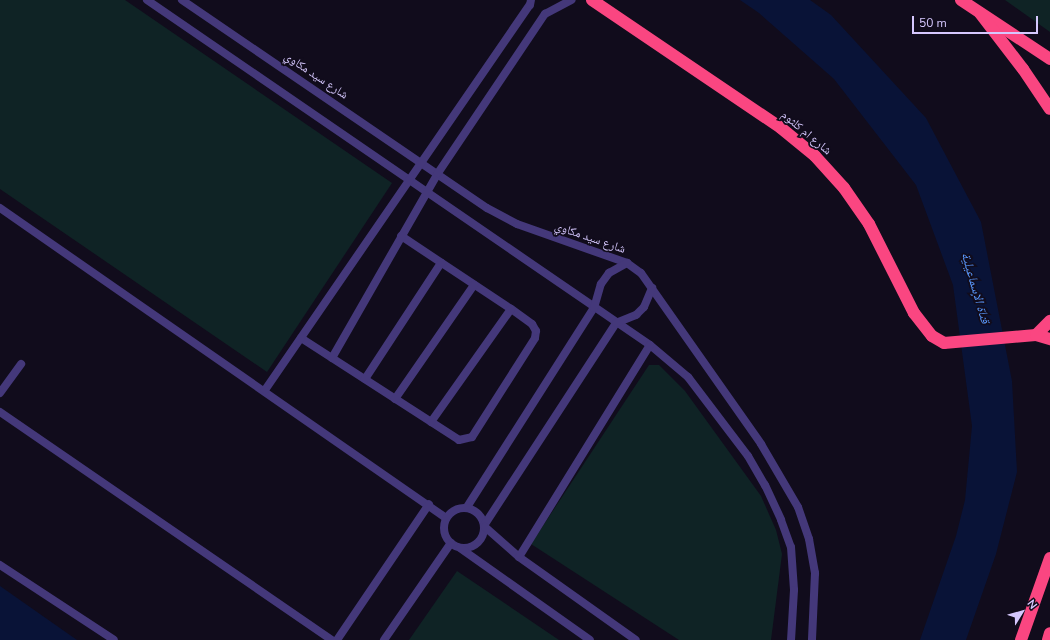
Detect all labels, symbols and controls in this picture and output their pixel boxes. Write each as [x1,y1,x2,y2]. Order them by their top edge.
scale bar [914,8,1040,34]
text: 50 m [919,15,947,31]
street label: شارع سيد مكاوي [281,49,351,103]
street label: شارع ام كلثوم [778,108,834,158]
street label: شارع سيد مكاوي [553,219,627,257]
water label: قناة الإسماعيلية [957,251,993,325]
north arrow [1002,592,1042,632]
text: N [1024,597,1040,612]

